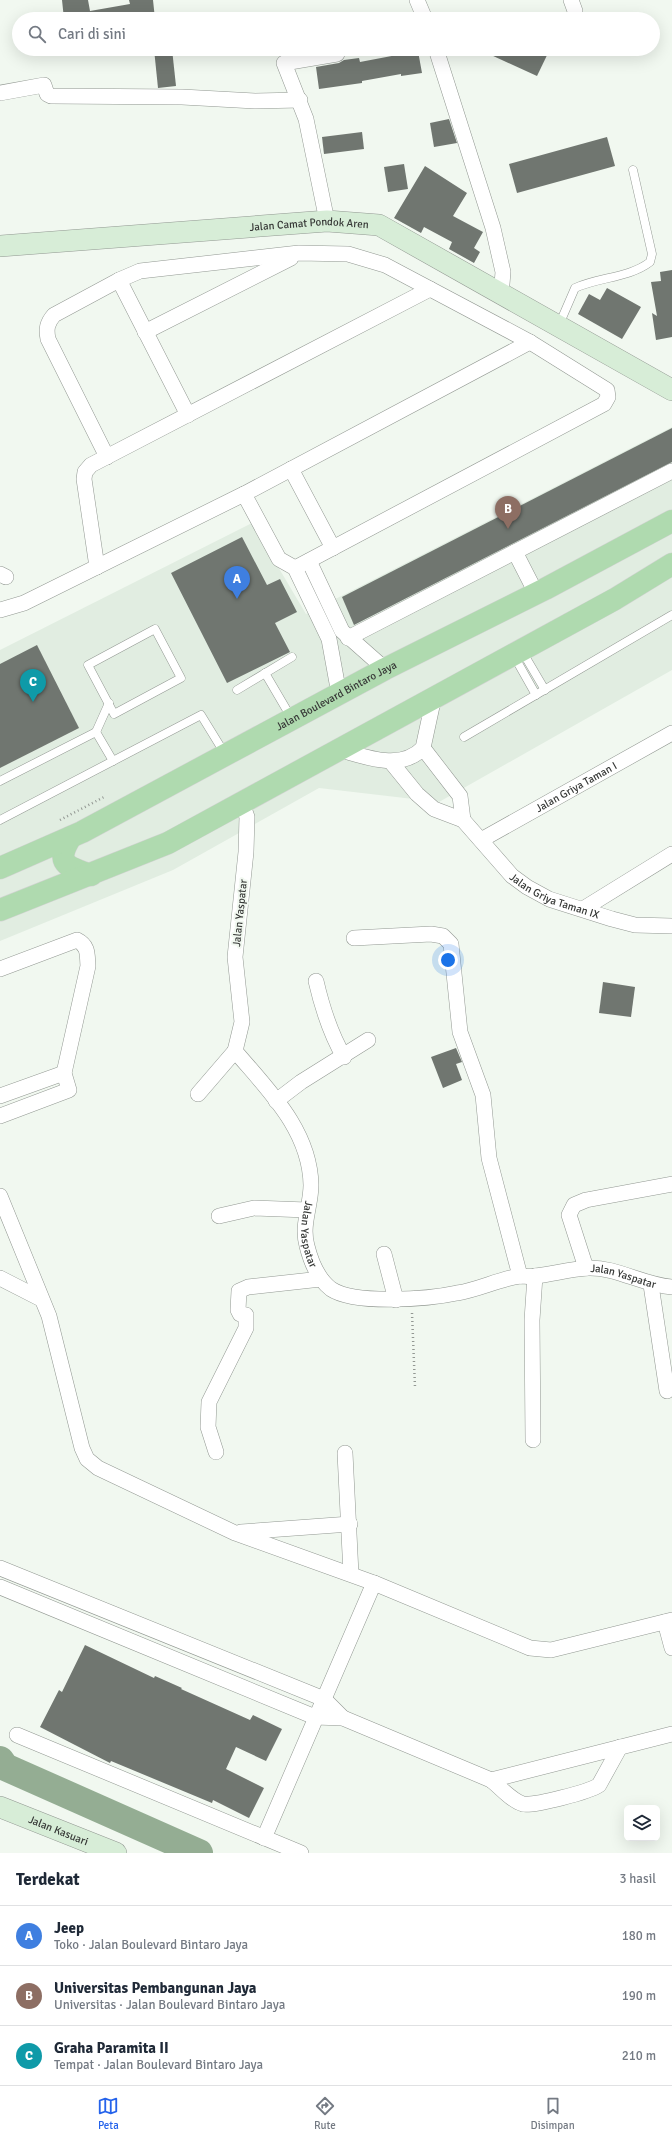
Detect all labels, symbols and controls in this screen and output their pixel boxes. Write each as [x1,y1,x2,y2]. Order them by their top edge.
search box [12,12,660,56]
icon: search [26,23,48,45]
text: Cari di sini [58,25,126,43]
street label: Jalan Camat Pondok Aren [249,215,369,233]
pin: B [495,496,521,529]
pin: A [224,566,250,599]
street label: Jalan Boulevard Bintaro Jaya [273,658,399,733]
pin: C [20,669,46,702]
street label: Jalan Griya Taman I [533,759,619,815]
street label: Jalan Griya Taman IX [507,870,602,921]
street label: Jalan Yaspatar [230,879,250,947]
your location [438,950,458,970]
street label: Jalan Yaspatar [299,1200,320,1270]
street label: Jalan Yaspatar [590,1261,658,1291]
map controls [624,1805,660,1841]
button: layers [624,1805,660,1841]
street label: Jalan Kasuari [27,1813,90,1848]
text: Terdekat [16,1869,80,1890]
text: 3 hasil [619,1871,656,1887]
text: Jeep [54,1919,84,1937]
text: A [25,1928,33,1944]
text: 180 m [622,1928,656,1944]
text: Toko · Jalan Boulevard Bintaro Jaya [54,1937,248,1953]
text: Universitas Pembangunan Jaya [54,1979,256,1997]
text: B [25,1988,33,2004]
text: 190 m [622,1988,656,2004]
text: Universitas · Jalan Boulevard Bintaro Jaya [54,1997,285,2013]
text: Graha Paramita II [54,2039,169,2057]
text: C [25,2048,33,2064]
text: 210 m [622,2048,656,2064]
text: Tempat · Jalan Boulevard Bintaro Jaya [54,2057,263,2073]
tab: Peta [97,2095,119,2132]
tab: Rute [314,2095,336,2132]
tab: Disimpan [531,2095,575,2132]

